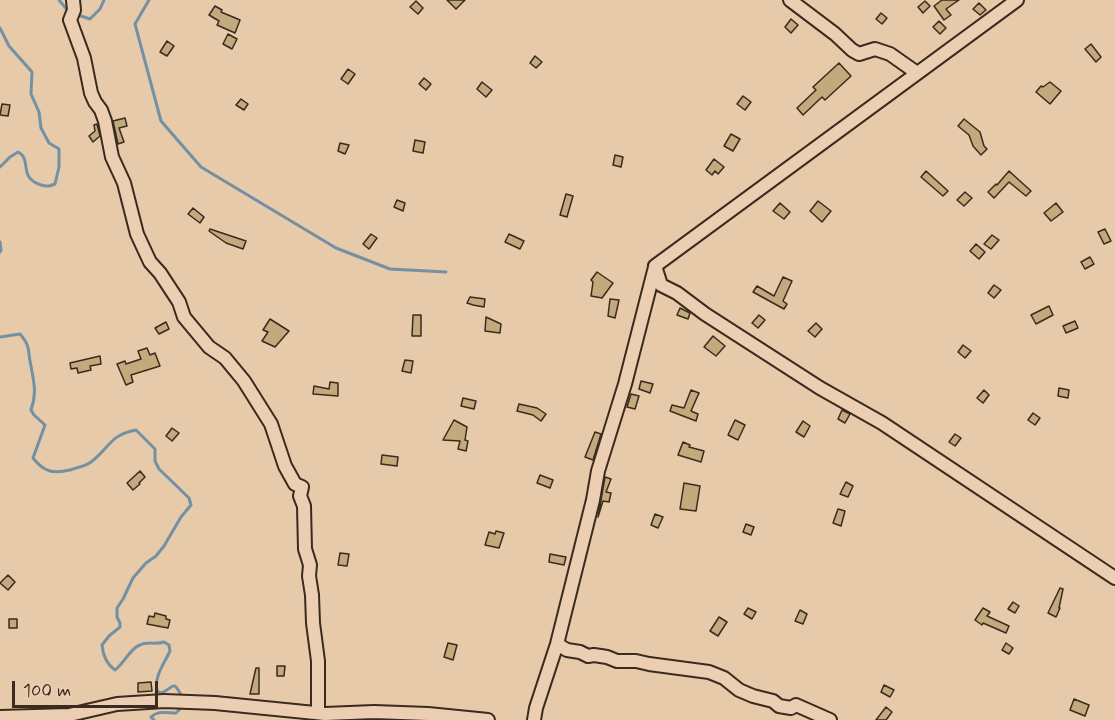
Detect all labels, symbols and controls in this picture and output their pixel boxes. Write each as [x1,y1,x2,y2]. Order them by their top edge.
scale bar [15,669,160,707]
text: 100 m [23,679,71,703]

